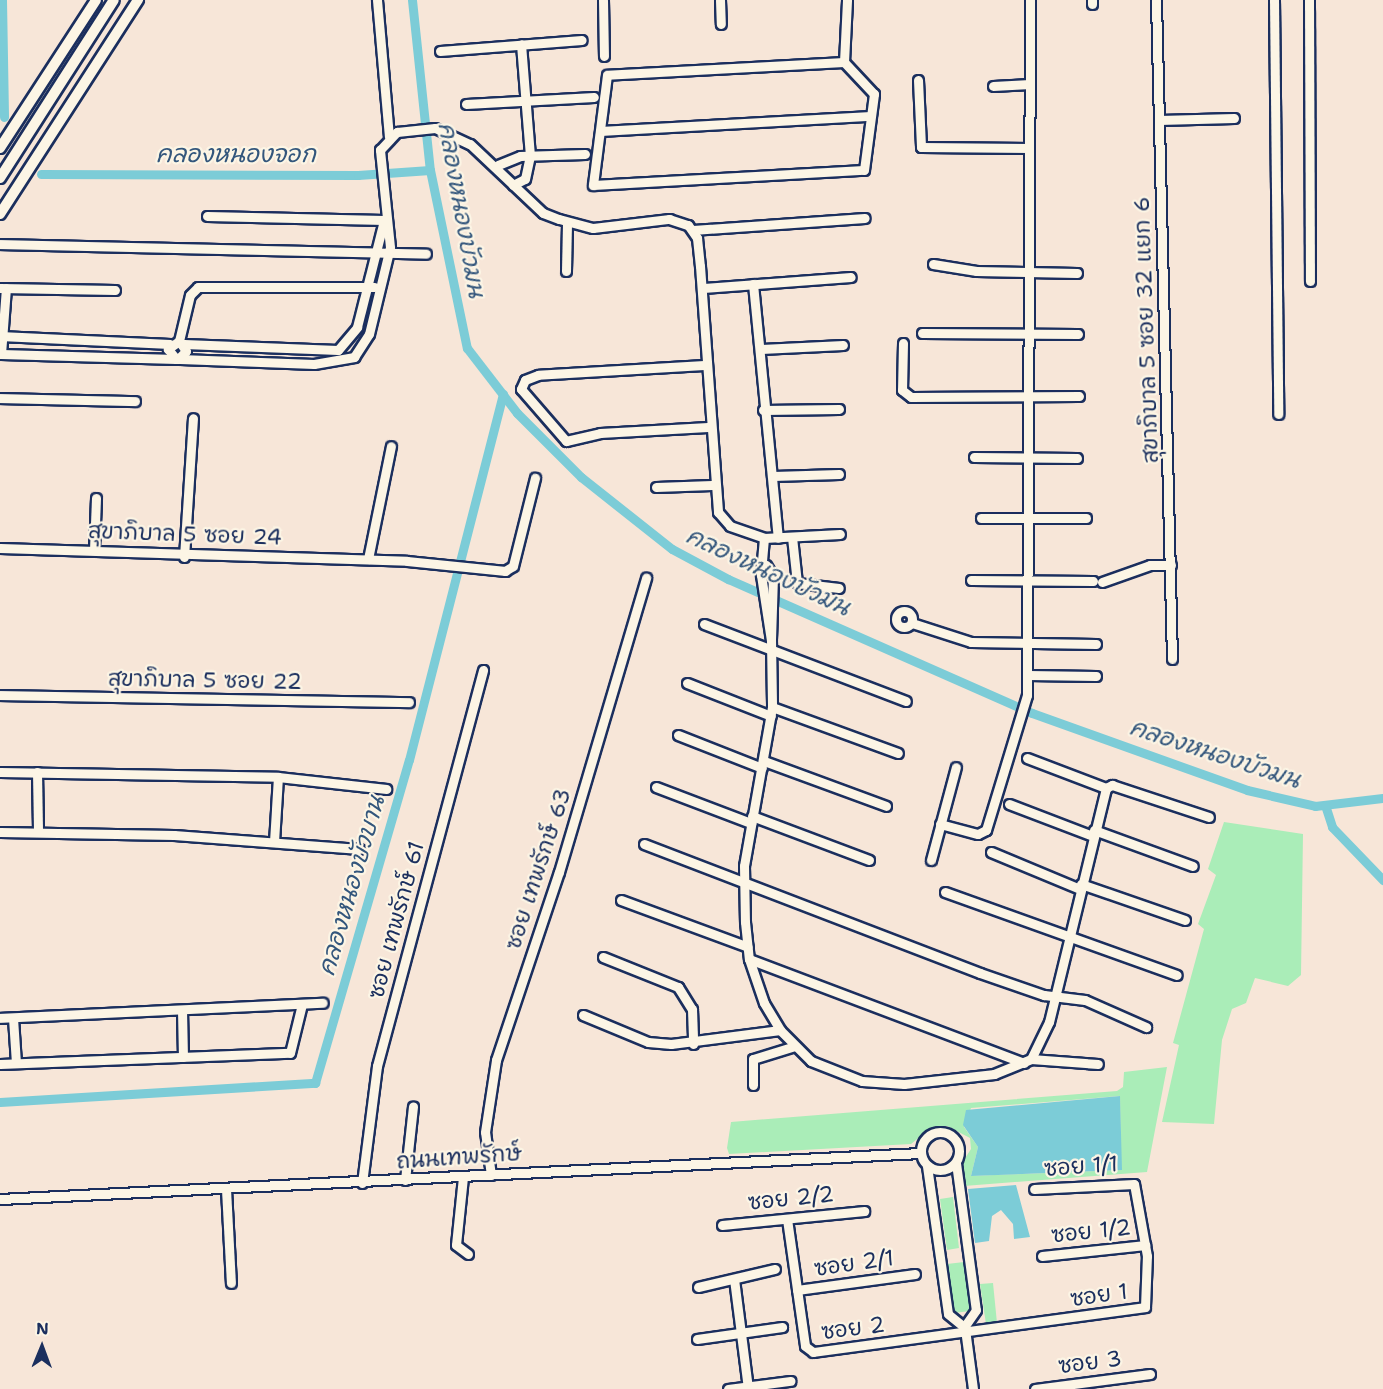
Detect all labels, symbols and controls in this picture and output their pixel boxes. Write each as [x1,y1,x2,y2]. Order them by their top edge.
water label: คลองหนองบัวมน [431,120,491,300]
water label: คลองหนองจอก [156,141,316,169]
street label: สุขาภิบาล 5 ซอย 32 แยก 6 [1128,196,1164,464]
street label: สุขาภิบาล 5 ซอย 24 [88,517,282,551]
water label: คลองหนองบัวมน [682,521,854,623]
street label: สุขาภิบาล 5 ซอย 22 [108,665,302,695]
water label: คลองหนองบัวมน [1126,713,1304,795]
street label: ซอย เทพรักษ์ 63 [499,785,577,953]
water label: คลองหนองบัวบาน [313,793,391,979]
street label: ซอย เทพรักษ์ 61 [362,839,430,1001]
street label: ถนนเทพรักษ์ [395,1139,523,1175]
street label: ซอย 1/1 [1043,1150,1119,1182]
street label: ซอย 2/2 [747,1180,835,1216]
street label: ซอย 1/2 [1050,1214,1132,1248]
street label: ซอย 2/1 [812,1244,896,1282]
street label: ซอย 1 [1069,1278,1129,1312]
street label: ซอย 2 [820,1311,886,1345]
north arrow [12,1317,72,1377]
text: N [36,1318,49,1339]
street label: ซอย 3 [1057,1345,1123,1379]

